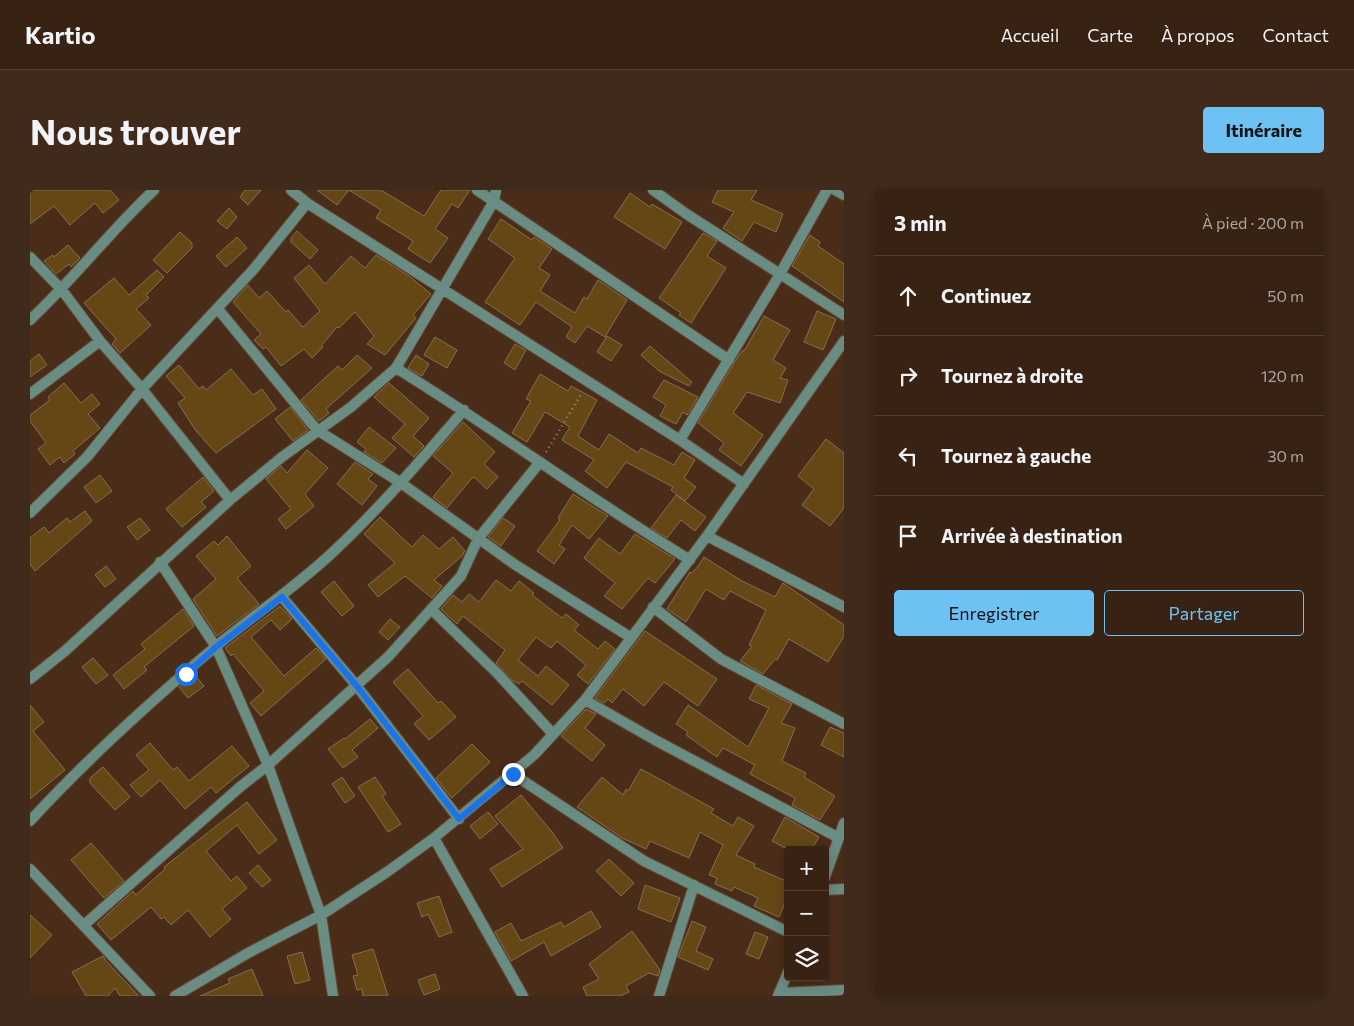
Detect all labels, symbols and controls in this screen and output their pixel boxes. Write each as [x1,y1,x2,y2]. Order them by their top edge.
text: Kartio [25,20,95,49]
text: Accueil [1001,24,1059,46]
text: Carte [1087,24,1133,46]
text: À propos [1161,24,1235,46]
text: Contact [1263,24,1329,46]
button: Itinéraire [1203,107,1324,153]
text: Nous trouver [30,109,241,152]
text: 3 min [894,210,947,235]
text: À pied · 200 m [1202,213,1304,232]
icon: ahead [894,282,922,310]
text: Continuez [941,284,1031,307]
text: 50 m [1267,286,1304,305]
icon: right [894,362,922,390]
text: Tournez à droite [941,364,1083,387]
text: 120 m [1261,366,1304,385]
icon: left [894,442,922,470]
text: Tournez à gauche [941,444,1091,467]
text: 30 m [1267,446,1304,465]
icon: arrive [894,522,922,550]
text: Arrivée à destination [941,524,1123,547]
button: Enregistrer [894,590,1094,636]
button: Partager [1104,590,1304,636]
route start [175,663,198,686]
route end [502,763,525,786]
map controls [784,846,829,981]
button: + [784,846,829,891]
button: − [784,891,829,936]
button: layers [784,936,829,981]

